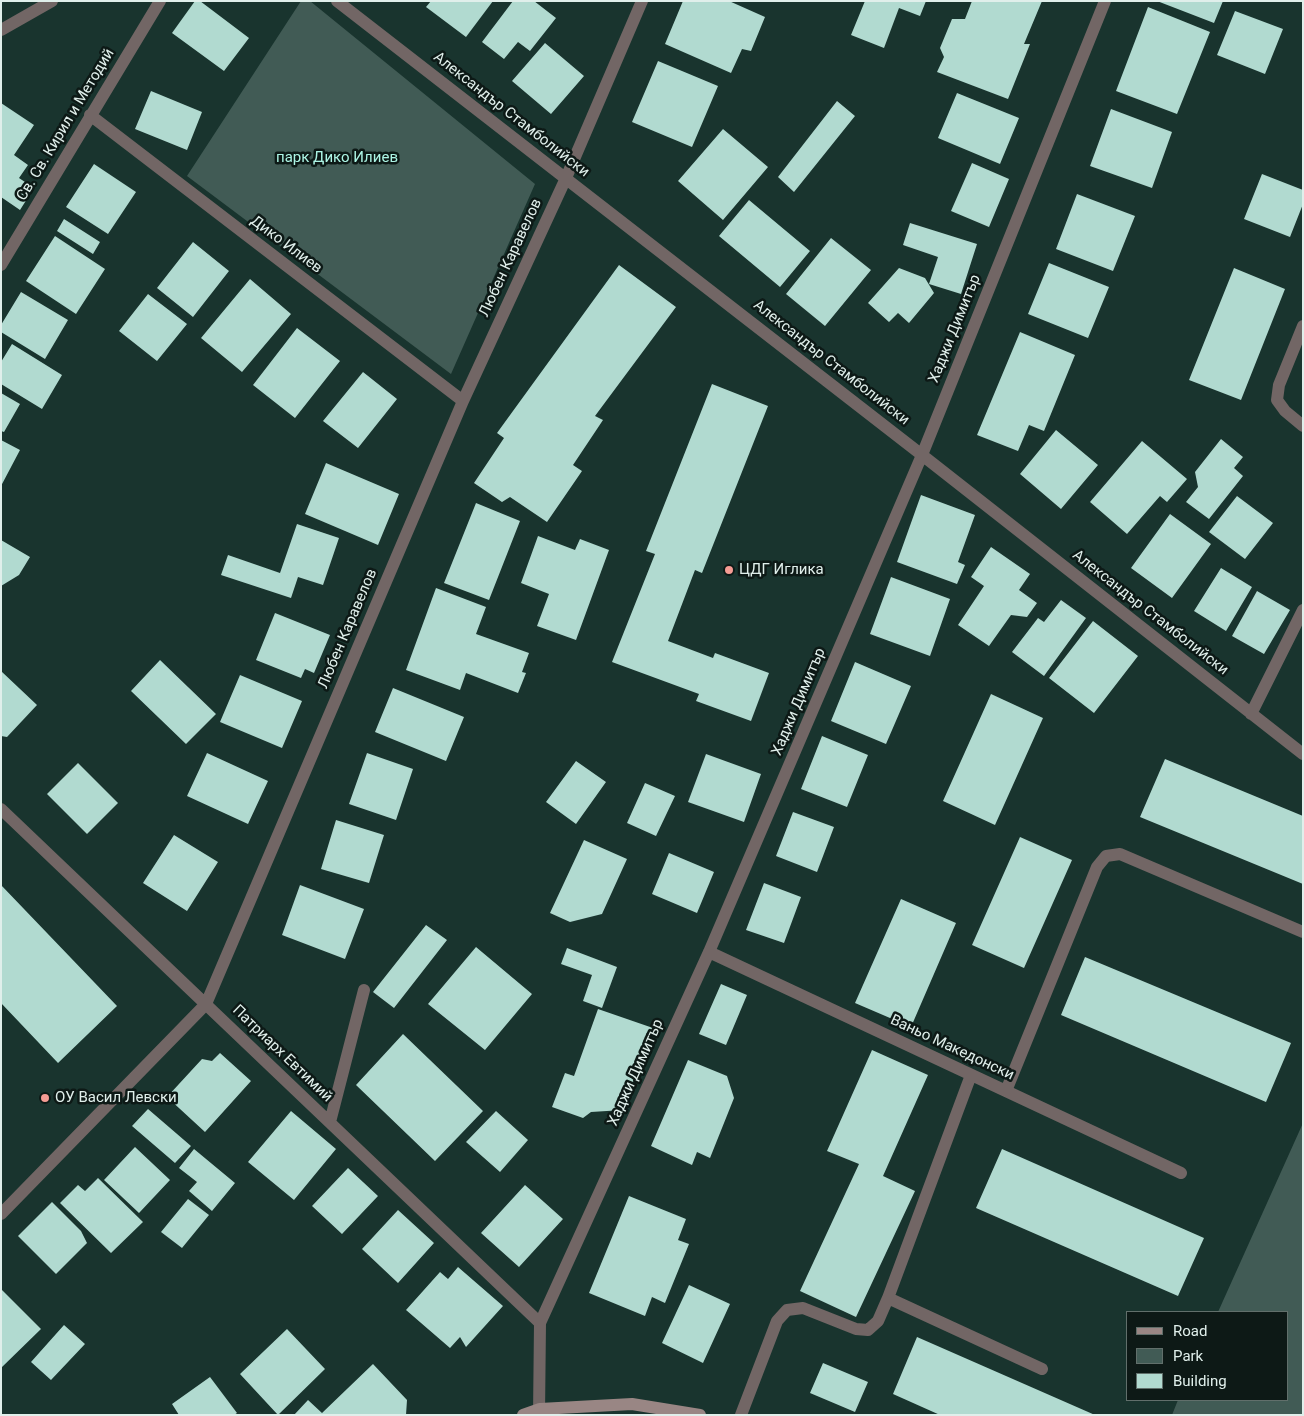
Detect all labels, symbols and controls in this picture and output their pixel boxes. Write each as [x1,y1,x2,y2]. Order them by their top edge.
street label: Св. Св. Кирил и Методий [13,46,119,204]
street label: Александър Стамболийски [429,49,593,181]
park label: парк Дико Илиев [276,149,398,167]
street label: Любен Каравелов [476,196,546,320]
street label: Дико Илиев [247,212,325,278]
street label: Хаджи Димитър [925,272,985,386]
street label: Александър Стамболийски [749,297,913,429]
street label: Александър Стамболийски [1068,547,1232,679]
place label: ЦДГ Иглика [739,561,824,579]
marker: ЦДГ Иглика [723,564,735,576]
street label: Любен Каравелов [315,566,381,692]
street label: Хаджи Димитър [768,645,830,759]
street label: Патриарх Евтимий [228,1002,336,1106]
street label: Ваньо Македонски [887,1011,1017,1085]
street label: Хаджи Димитър [604,1017,668,1129]
place label: ОУ Васил Левски [55,1089,177,1107]
marker: ОУ Васил Левски [39,1092,51,1104]
legend [1126,1311,1289,1401]
text: Road [1173,1322,1207,1340]
text: Park [1173,1347,1203,1365]
text: Building [1173,1372,1227,1390]

